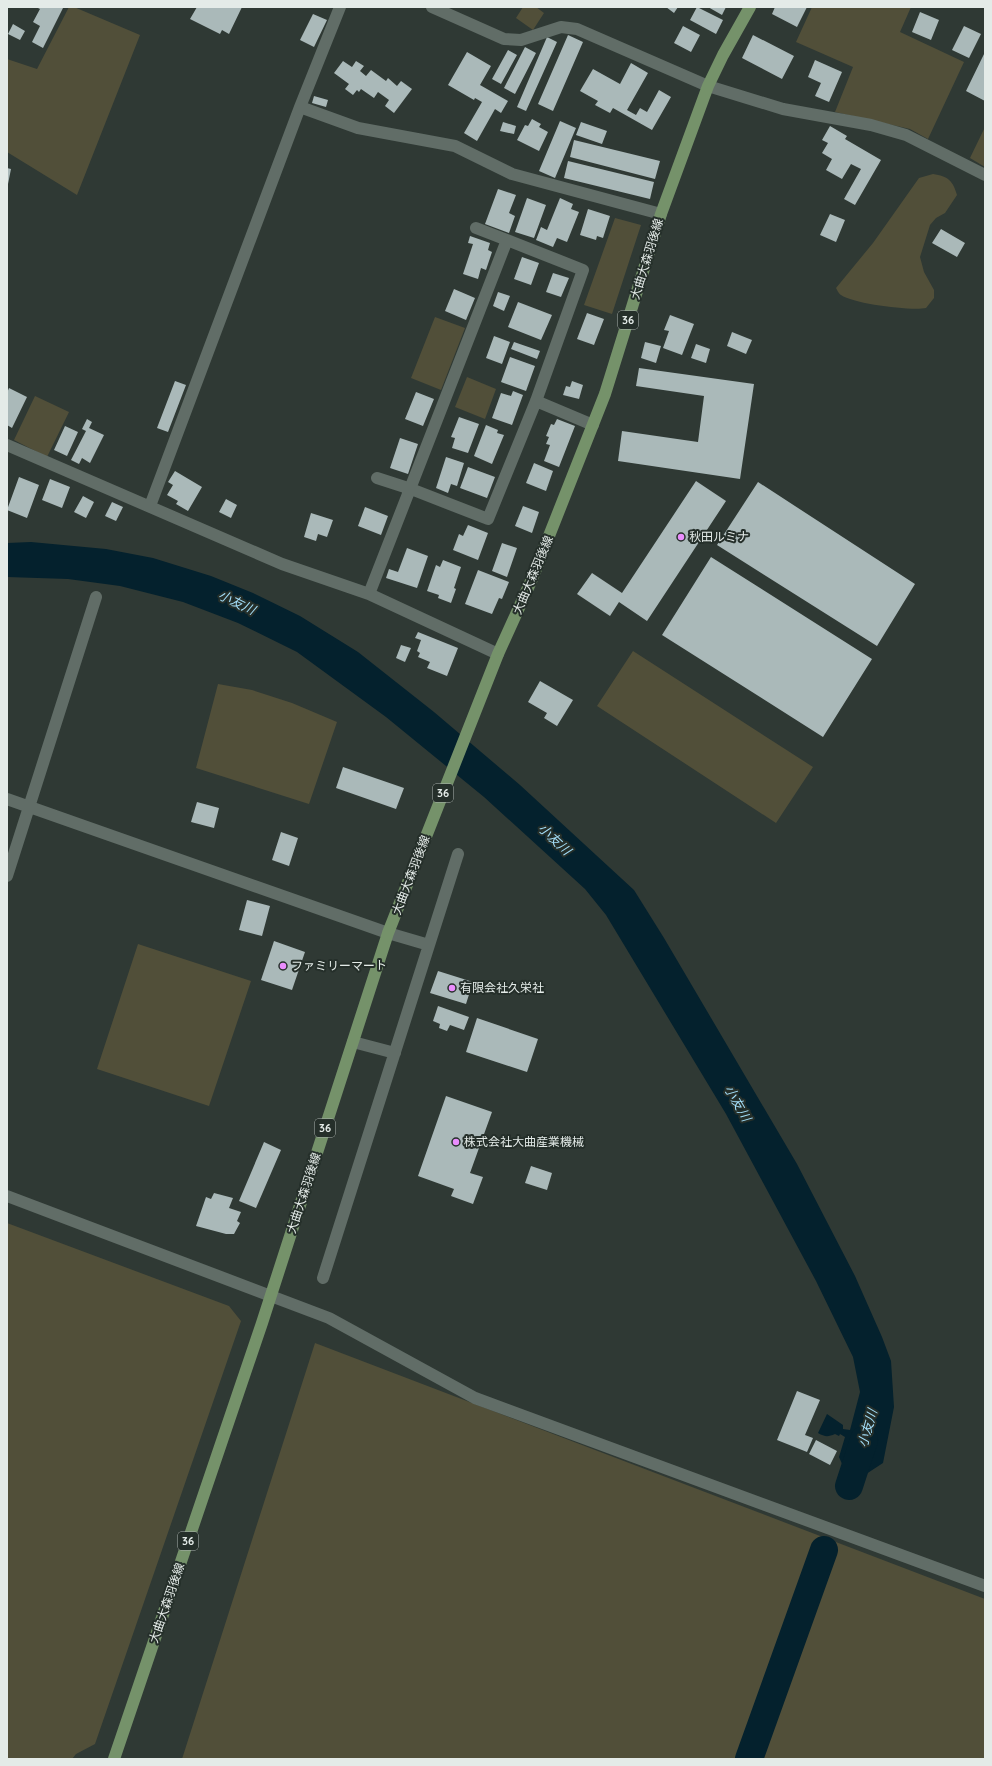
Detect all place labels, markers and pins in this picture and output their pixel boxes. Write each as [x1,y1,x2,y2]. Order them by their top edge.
place label: 秋田ルミナ [689,529,749,544]
marker: 秋田ルミナ [676,532,686,542]
place label: ファミリーマート [291,958,387,973]
marker: ファミリーマート [278,961,288,971]
place label: 有限会社久栄社 [460,980,544,995]
marker: 有限会社久栄社 [447,983,457,993]
place label: 株式会社大曲産業機械 [464,1134,584,1149]
marker: 株式会社大曲産業機械 [451,1137,461,1147]

